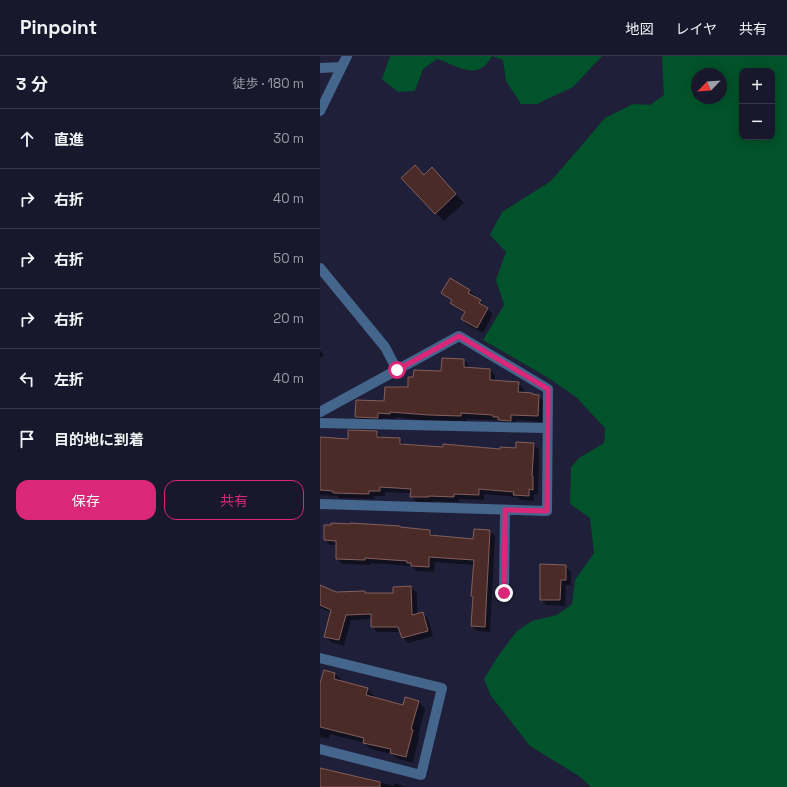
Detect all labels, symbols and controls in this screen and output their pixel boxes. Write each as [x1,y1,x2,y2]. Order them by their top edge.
text: Pinpoint [20,15,97,40]
text: 地図 [625,20,653,38]
text: レイヤ [675,20,717,38]
text: 共有 [739,20,767,38]
north arrow [691,68,727,104]
map controls [739,68,775,140]
button: + [739,68,775,104]
text: 3 分 [16,73,48,95]
text: 徒歩 · 180 m [232,75,304,92]
button: − [739,104,775,140]
icon: ahead [16,128,38,150]
text: 直進 [54,130,84,149]
text: 30 m [273,130,304,147]
icon: right [16,188,38,210]
text: 右折 [54,190,84,209]
text: 40 m [273,190,304,207]
icon: right [16,248,38,270]
text: 右折 [54,250,84,269]
text: 50 m [273,250,304,267]
icon: right [16,308,38,330]
text: 右折 [54,310,84,329]
text: 20 m [273,310,304,327]
route start [388,361,406,379]
icon: left [16,368,38,390]
text: 左折 [54,370,84,389]
text: 40 m [273,370,304,387]
icon: arrive [16,428,38,450]
text: 目的地に到着 [54,430,144,449]
button: 保存 [16,480,156,520]
button: 共有 [164,480,304,520]
route end [495,584,513,602]

